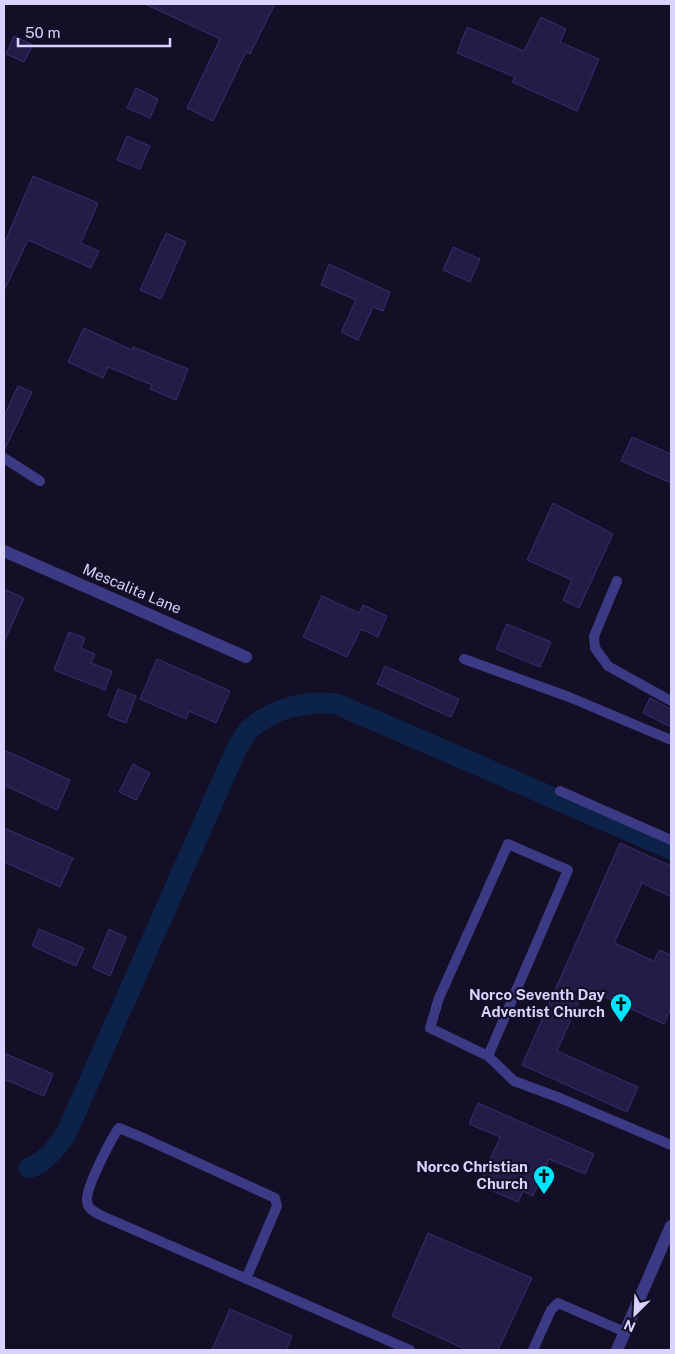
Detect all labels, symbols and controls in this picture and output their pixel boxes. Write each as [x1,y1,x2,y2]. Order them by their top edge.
scale bar [18,15,170,47]
text: 50 m [25,24,60,41]
street label: Mescalita Lane [80,560,184,617]
place label: Norco Seventh Day Adventist Church [469,986,606,1020]
church icon: Norco Seventh Day Adventist Church [609,992,633,1023]
place label: Norco Christian Church [416,1158,528,1192]
church icon: Norco Christian Church [532,1164,556,1195]
north arrow [610,1289,660,1339]
text: N [621,1316,638,1335]

